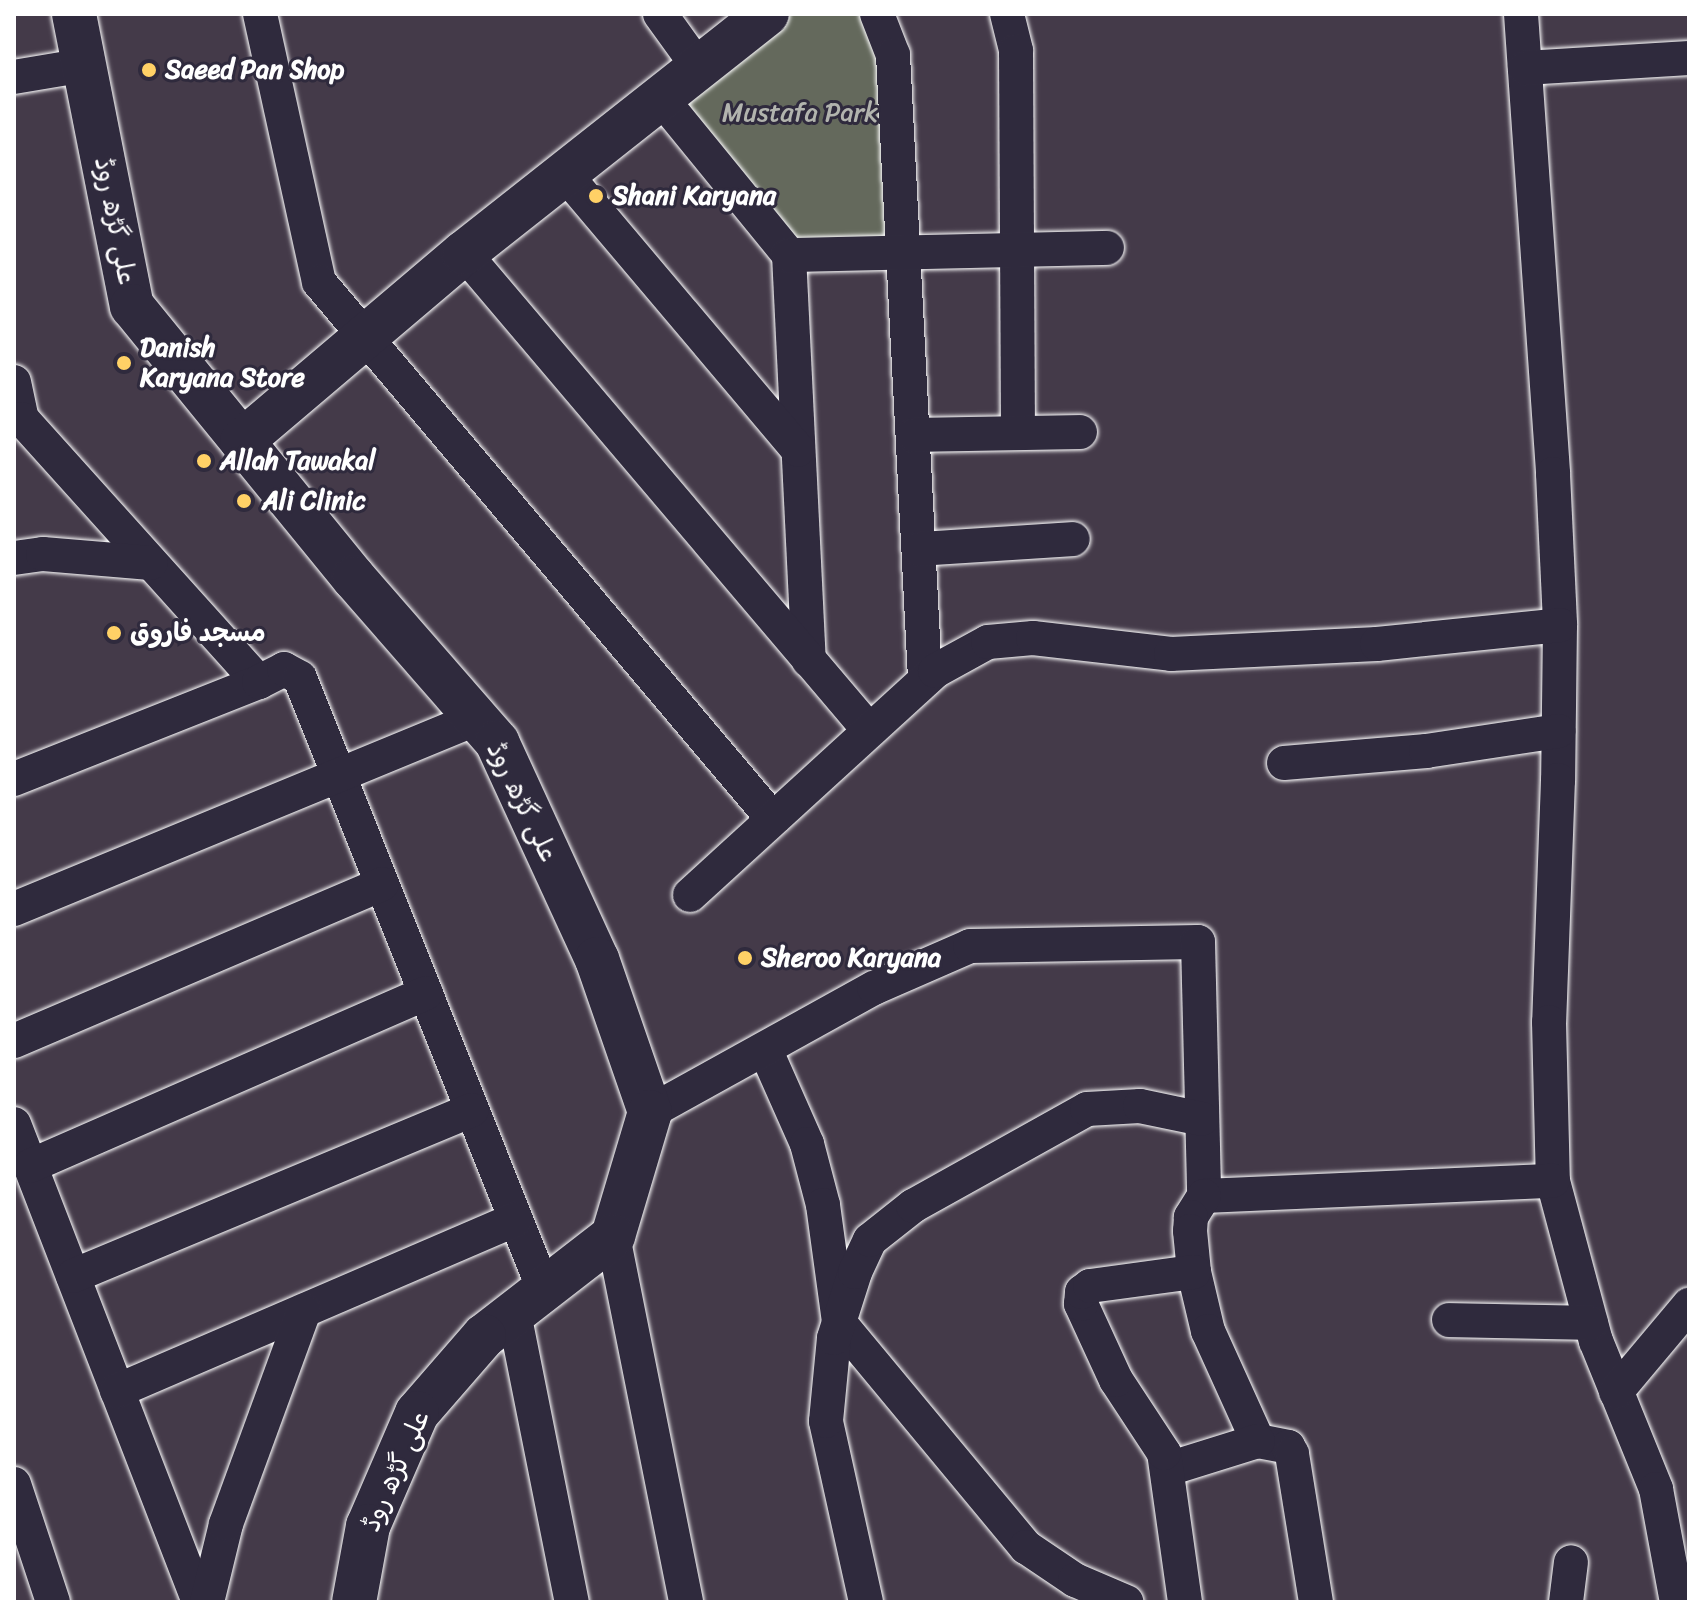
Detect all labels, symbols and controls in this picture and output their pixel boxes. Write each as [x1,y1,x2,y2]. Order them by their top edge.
place label: Saeed Pan Shop [165,54,347,86]
marker: Saeed Pan Shop [140,61,158,79]
park label: Mustafa Park [722,97,878,129]
street label: علی گڑھ روڈ [87,155,143,287]
place label: Shani Karyana [612,180,776,212]
marker: Shani Karyana [587,187,605,205]
place label: Danish Karyana Store [140,332,305,394]
marker: Danish Karyana Store [115,354,133,372]
place label: Allah Tawakal [220,445,376,477]
marker: Allah Tawakal [195,452,213,470]
place label: Ali Clinic [262,485,365,517]
marker: Ali Clinic [233,490,255,512]
place label: مسجد فاروق [130,617,266,649]
marker: مسجد فاروق [105,624,123,642]
street label: علی گڑھ روڈ [480,737,564,867]
place label: Sheroo Karyana [761,942,941,974]
marker: Sheroo Karyana [736,949,754,967]
street label: علی گڑھ روڈ [355,1406,437,1536]

